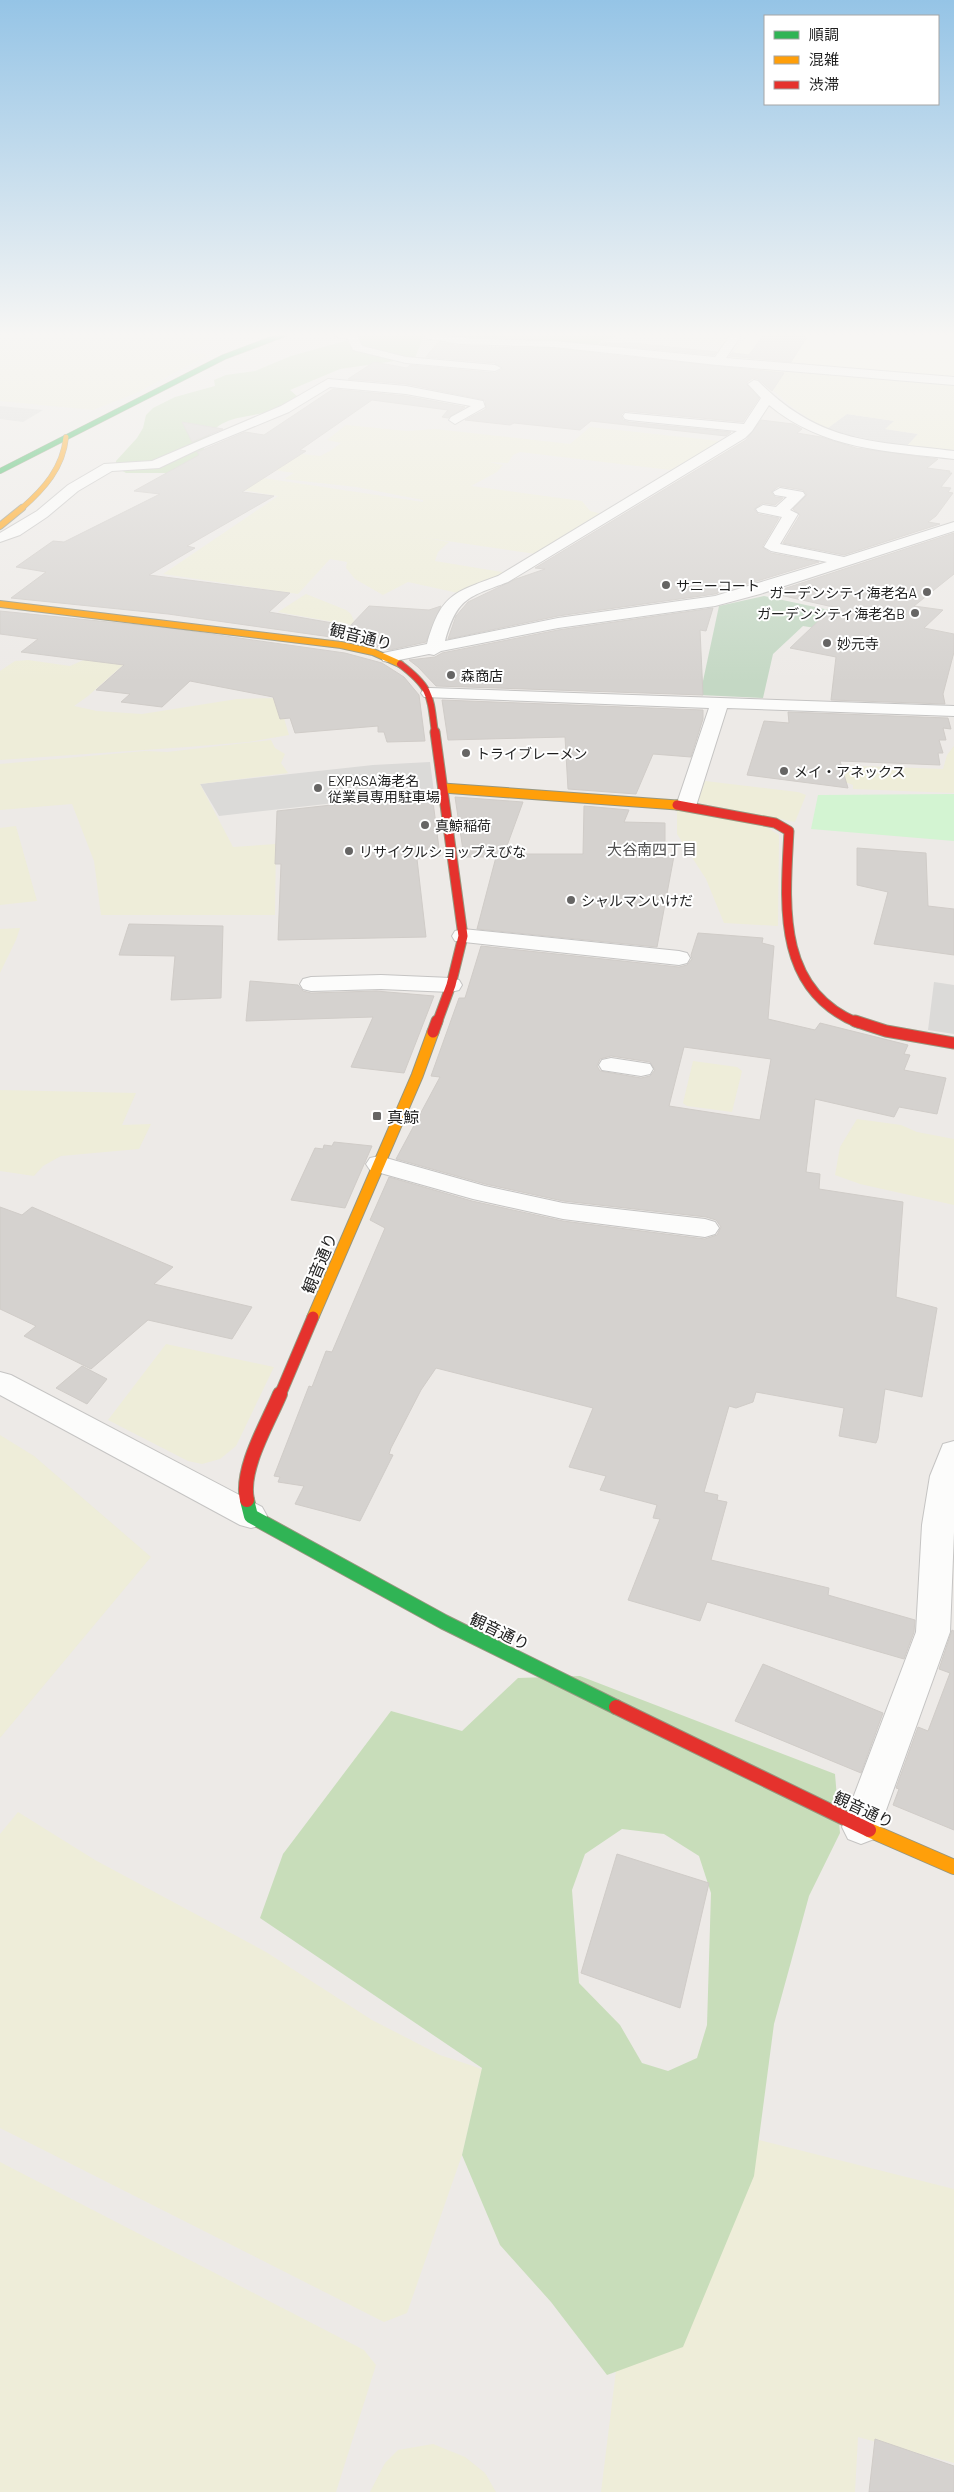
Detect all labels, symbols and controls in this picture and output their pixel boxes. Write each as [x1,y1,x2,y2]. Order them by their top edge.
legend [764,15,939,105]
text: 順調 [809,25,839,43]
text: 混雑 [809,50,839,68]
text: 渋滞 [809,75,839,93]
place label: サニーコート [676,577,760,594]
marker: サニーコート [660,579,672,591]
place label: ガーデンシティ海老名A [769,584,917,601]
marker: ガーデンシティ海老名A [921,586,933,598]
place label: ガーデンシティ海老名B [757,605,905,622]
marker: ガーデンシティ海老名B [909,607,921,619]
street label: 観音通り [328,619,394,653]
place label: 妙元寺 [837,635,879,652]
marker: 妙元寺 [821,637,833,649]
place label: 森商店 [461,667,503,684]
marker: 森商店 [445,669,457,681]
place label: トライブレーメン [476,745,587,762]
marker: トライブレーメン [460,747,472,759]
place label: メイ・アネックス [794,763,906,780]
marker: メイ・アネックス [778,765,790,777]
place label: EXPASA海老名 従業員専用駐車場 [328,772,440,805]
marker: EXPASA海老名 従業員専用駐車場 [312,782,324,794]
place label: 真鯨稲荷 [435,817,491,834]
marker: 真鯨稲荷 [419,819,431,831]
district label: 大谷南四丁目 [607,840,697,858]
place label: リサイクルショップえびな [359,843,526,860]
marker: リサイクルショップえびな [343,845,355,857]
place label: シャルマンいけだ [581,892,693,909]
marker: シャルマンいけだ [565,894,577,906]
place label: 真鯨 [387,1107,419,1126]
marker: 真鯨 [371,1110,383,1122]
street label: 観音通り [298,1230,340,1296]
street label: 観音通り [467,1608,533,1654]
street label: 観音通り [831,1787,897,1831]

